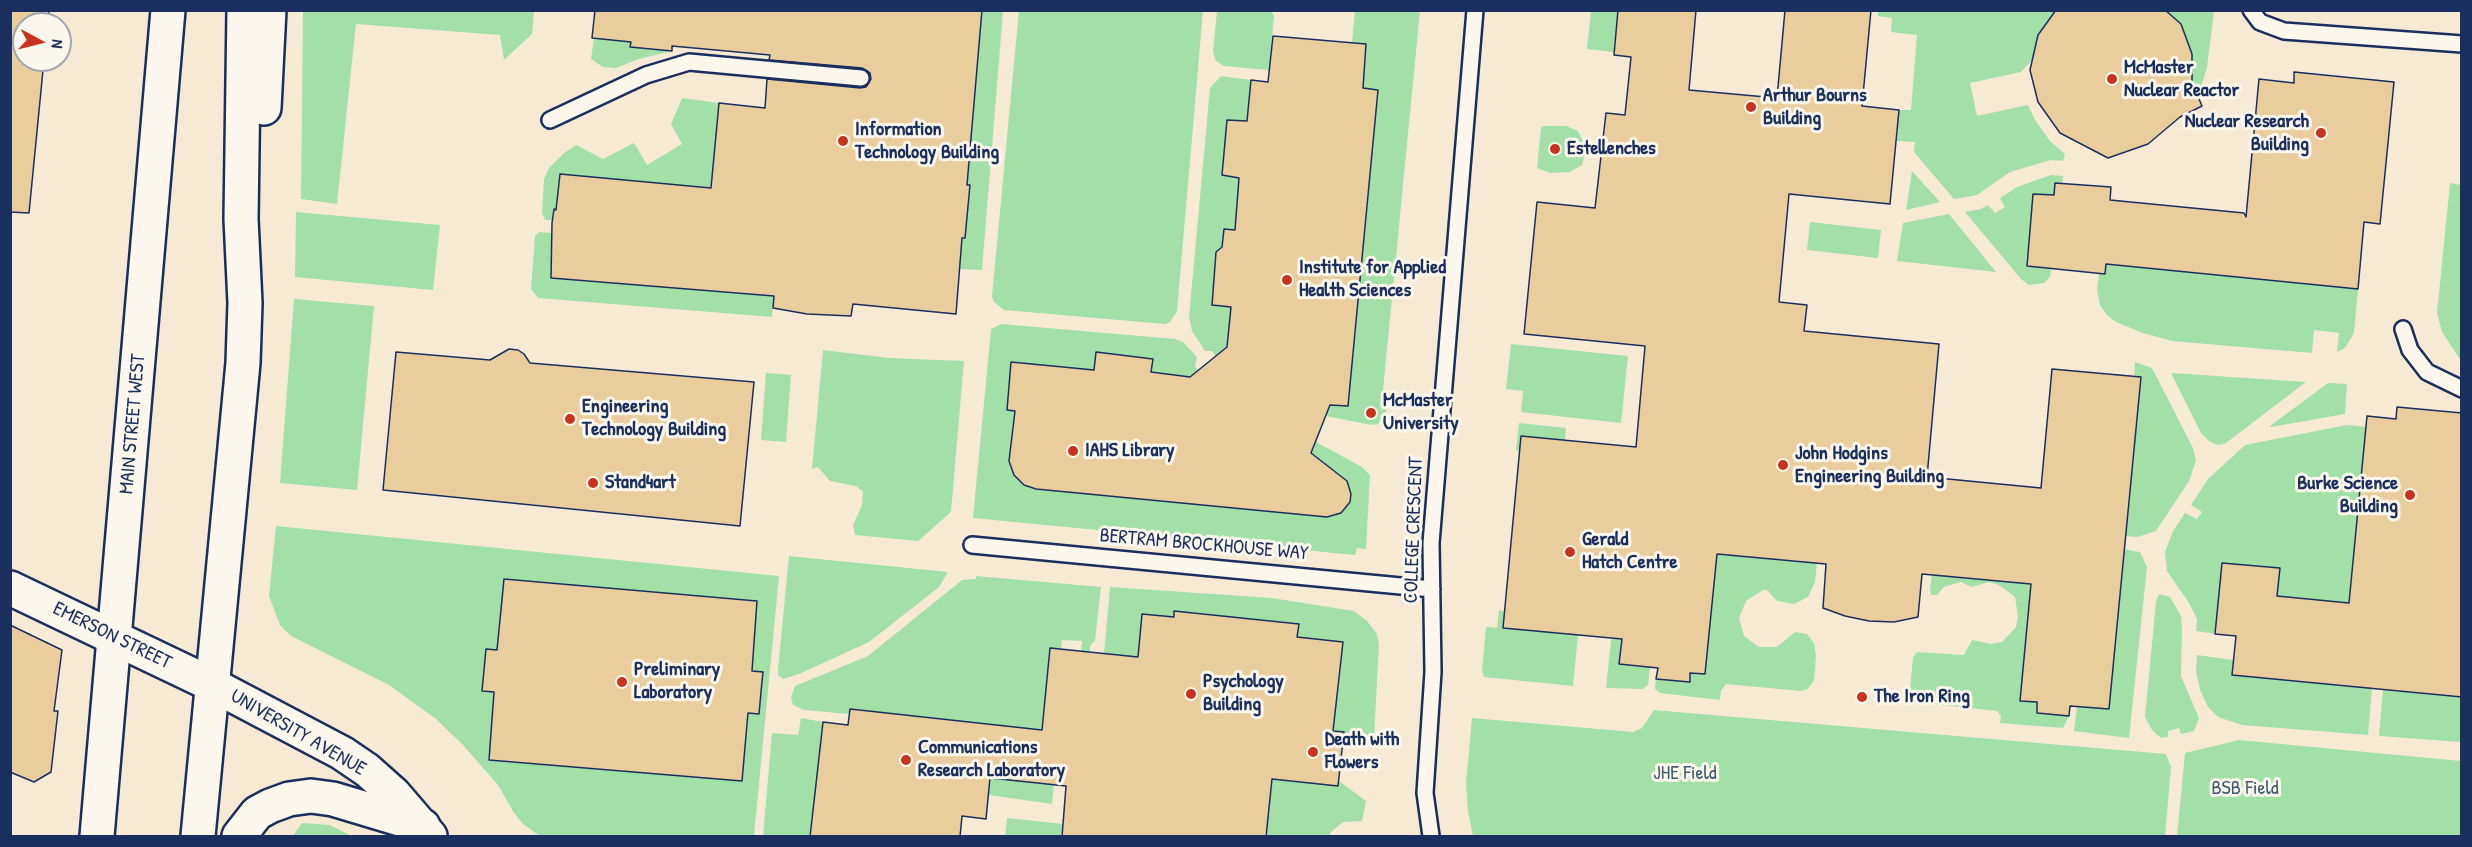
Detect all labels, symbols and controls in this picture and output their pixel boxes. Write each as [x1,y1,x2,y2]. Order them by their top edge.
north arrow [12,12,72,72]
text: N [46,38,69,50]
place label: McMaster Nuclear Reactor [2124,56,2239,103]
marker: McMaster Nuclear Reactor [2105,72,2119,86]
place label: Arthur Bourns Building [1763,84,1867,131]
marker: Arthur Bourns Building [1744,100,1758,114]
place label: Nuclear Research Building [2185,110,2309,157]
place label: Information Technology Building [855,118,999,165]
marker: Nuclear Research Building [2314,126,2328,140]
marker: Information Technology Building [836,134,850,148]
place label: Estellenches [1567,137,1656,161]
marker: Estellenches [1548,142,1562,156]
place label: Institute for Applied Health Sciences [1299,256,1446,303]
marker: Institute for Applied Health Sciences [1280,273,1294,287]
street label: MAIN STREET WEST [115,353,151,495]
place label: McMaster University [1383,389,1459,436]
place label: Engineering Technology Building [582,395,726,442]
marker: McMaster University [1364,406,1378,420]
marker: Engineering Technology Building [563,412,577,426]
place label: IAHS Library [1085,439,1174,463]
place label: John Hodgins Engineering Building [1795,442,1944,489]
marker: IAHS Library [1066,444,1080,458]
street label: COLLEGE CRESCENT [1399,456,1429,604]
marker: John Hodgins Engineering Building [1776,458,1790,472]
place label: Stand4art [605,471,676,495]
place label: Burke Science Building [2297,472,2398,519]
marker: Stand4art [586,476,600,490]
marker: Burke Science Building [2403,488,2417,502]
street label: BERTRAM BROCKHOUSE WAY [1099,524,1309,566]
place label: Gerald Hatch Centre [1582,528,1677,575]
marker: Gerald Hatch Centre [1563,545,1577,559]
street label: EMERSON STREET [49,597,175,675]
place label: Preliminary Laboratory [634,658,720,705]
place label: Psychology Building [1203,670,1284,717]
marker: Preliminary Laboratory [615,675,629,689]
street label: UNIVERSITY AVENUE [226,684,370,782]
place label: The Iron Ring [1874,685,1970,709]
marker: Psychology Building [1184,687,1198,701]
marker: The Iron Ring [1855,690,1869,704]
place label: Death with Flowers [1325,728,1399,775]
place label: Communications Research Laboratory [918,736,1065,783]
marker: Death with Flowers [1306,745,1320,759]
marker: Communications Research Laboratory [899,753,913,767]
park label: JHE Field [1653,762,1717,786]
park label: BSB Field [2211,777,2279,801]

